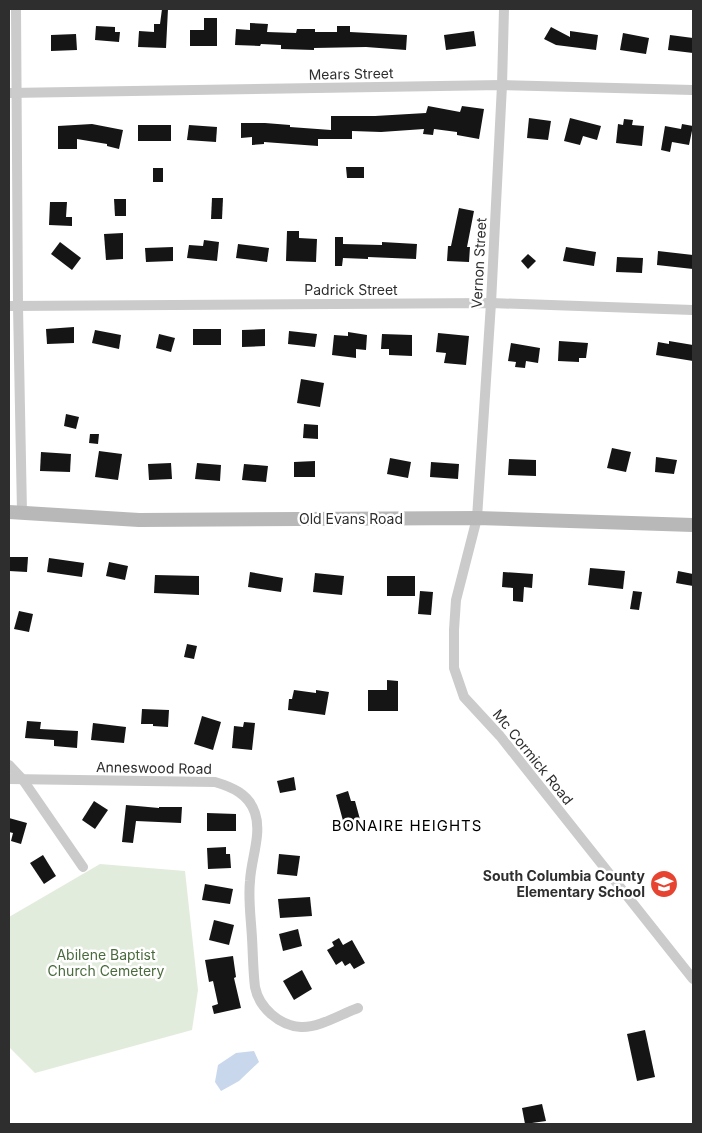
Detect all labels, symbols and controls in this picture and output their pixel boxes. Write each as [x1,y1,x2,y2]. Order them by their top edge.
street label: Mears Street [308,64,394,83]
street label: Vernon Street [468,217,489,309]
street label: Padrick Street [304,281,398,298]
street label: Old Evans Road [299,510,403,527]
street label: Mc Cormick Road [490,706,577,808]
street label: Anneswood Road [96,758,212,777]
district label: BONAIRE HEIGHTS [332,816,482,835]
place label: South Columbia County Elementary School [483,867,646,900]
school or university icon: South Columbia County Elementary School [649,869,679,899]
park label: Abilene Baptist Church Cemetery [48,946,165,979]

